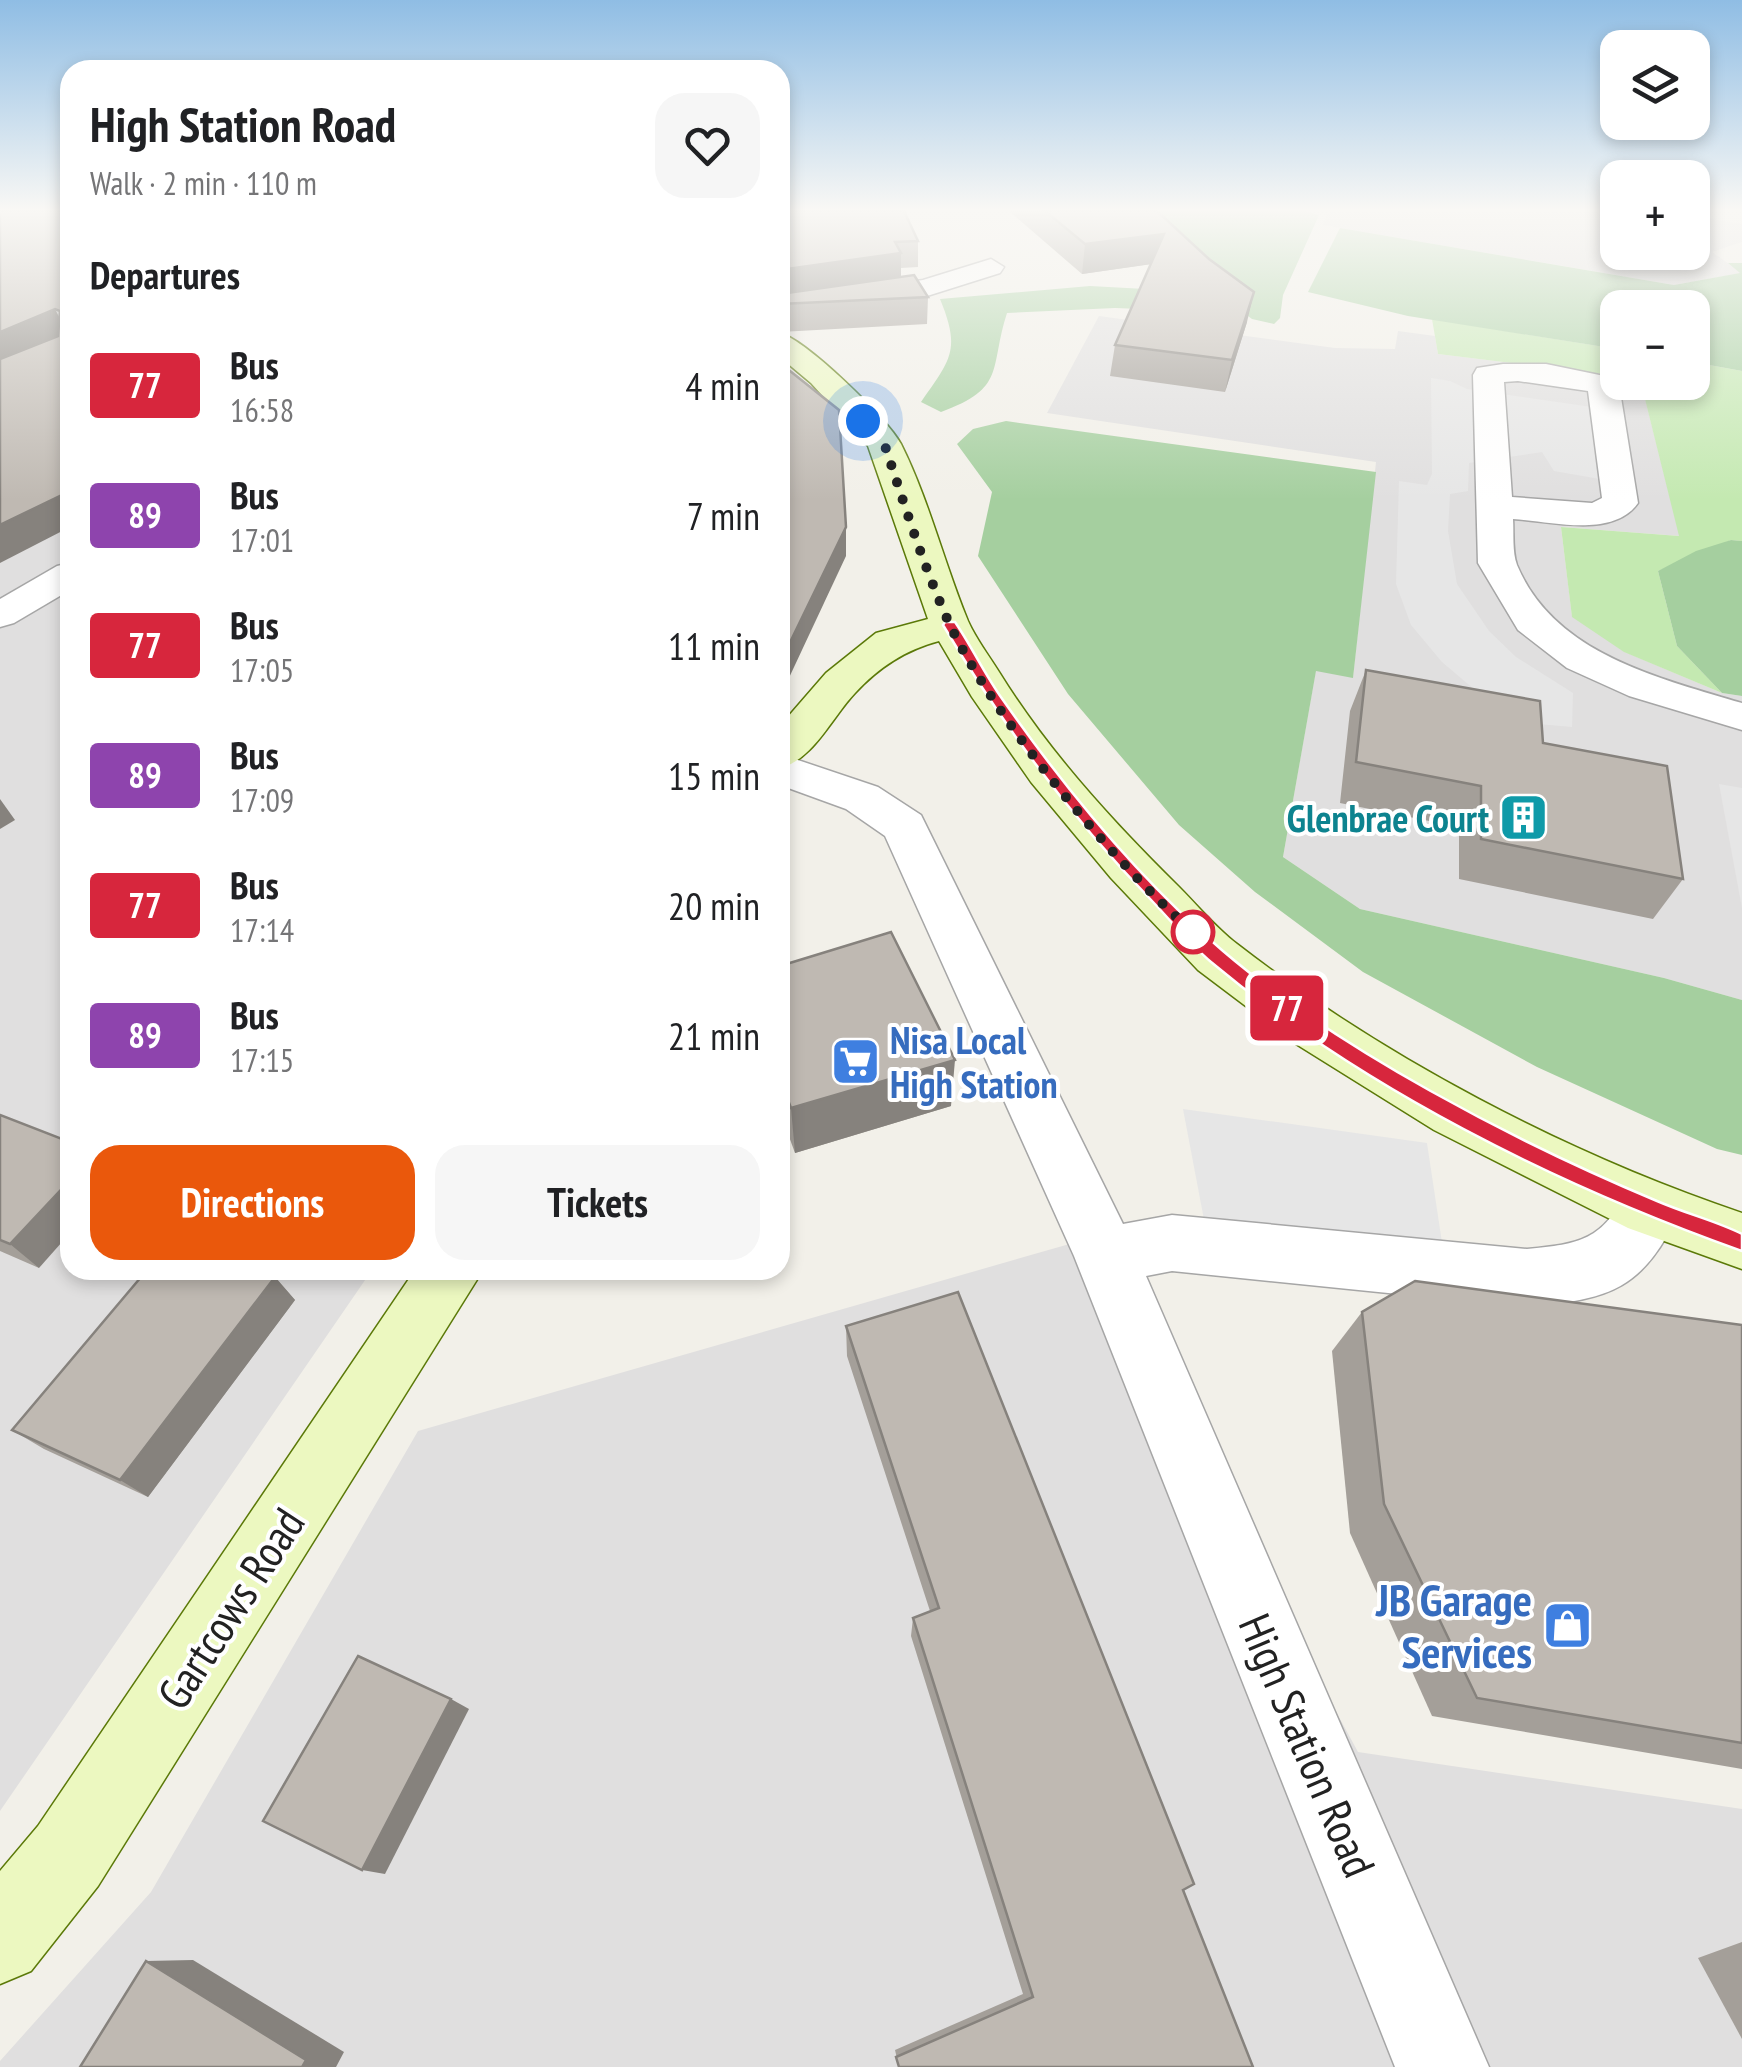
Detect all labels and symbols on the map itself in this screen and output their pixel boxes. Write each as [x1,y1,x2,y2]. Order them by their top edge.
your location [838,396,888,446]
building icon: Glenbrae Court [1498,791,1550,843]
place label: Glenbrae Court [1287,793,1489,842]
unlabelled marker [1172,911,1214,953]
line badge: 77 [1242,976,1332,1040]
place label: Nisa Local High Station [890,1015,1058,1108]
supermarket icon: Nisa Local High Station [829,1035,881,1087]
street label: Gartcows Road [144,1497,316,1719]
place label: JB Garage Services [1375,1570,1532,1680]
shop icon: JB Garage Services [1541,1599,1593,1651]
street label: High Station Road [1227,1605,1389,1885]

